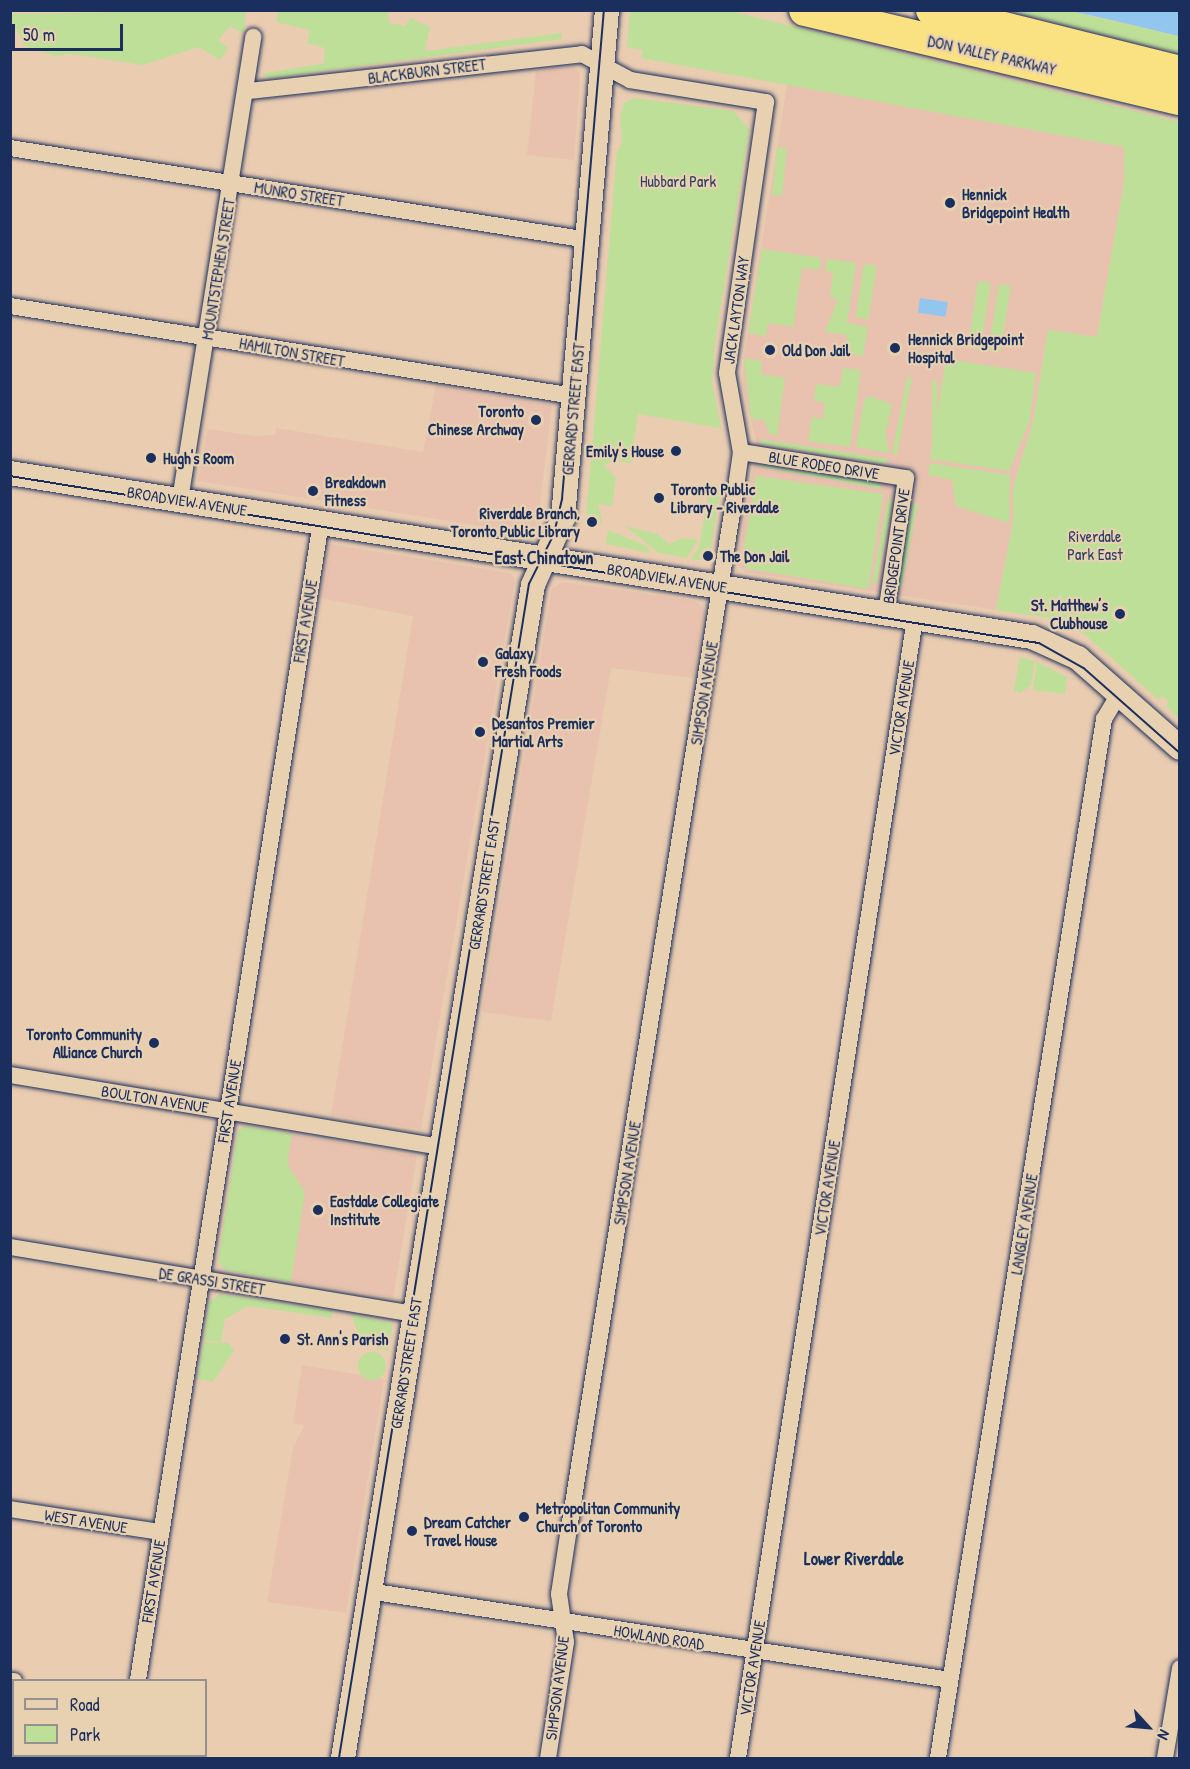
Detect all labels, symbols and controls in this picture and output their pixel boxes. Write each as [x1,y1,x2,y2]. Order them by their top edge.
scale bar [15,12,126,50]
text: 50 m [23,22,55,47]
street label: DON VALLEY PARKWAY [926,31,1058,79]
street label: BLACKBURN STREET [367,54,487,88]
park label: Hubbard Park [640,171,716,191]
street label: MUNRO STREET [253,177,345,211]
place label: Hennick Bridgepoint Health [962,184,1069,222]
marker: Hennick Bridgepoint Health [943,196,957,210]
street label: MOUNTSTEPHEN STREET [197,197,239,341]
street label: JACK LAYTON WAY [719,255,753,365]
place label: Hennick Bridgepoint Hospital [908,329,1024,367]
street label: HAMILTON STREET [238,333,346,371]
marker: Hennick Bridgepoint Hospital [886,339,904,357]
place label: Old Don Jail [782,340,850,360]
street label: GERRARD STREET EAST [558,342,588,476]
marker: Old Don Jail [763,343,777,357]
place label: Toronto Chinese Archway [428,401,524,439]
marker: Toronto Chinese Archway [529,413,543,427]
place label: Emily's House [586,441,664,461]
marker: Emily's House [669,444,683,458]
street label: BLUE RODEO DRIVE [767,447,881,483]
place label: Hugh's Room [163,448,234,468]
marker: Hugh's Room [144,451,158,465]
place label: Breakdown Fitness [325,472,386,510]
place label: Toronto Public Library - Riverdale [671,479,779,517]
street label: BROADVIEW AVENUE [126,482,248,520]
marker: Breakdown Fitness [306,484,320,498]
street label: BRIDGEPOINT DRIVE [878,487,914,605]
marker: Toronto Public Library - Riverdale [652,491,666,505]
place label: Riverdale Branch, Toronto Public Library [451,503,580,541]
marker: Riverdale Branch, Toronto Public Library [585,515,599,529]
park label: Riverdale Park East [1067,526,1123,564]
place label: The Don Jail [720,546,789,566]
district label: East Chinatown [495,547,593,569]
marker: The Don Jail [701,549,715,563]
street label: BROADVIEW AVENUE [606,559,728,597]
street label: FIRST AVENUE [289,578,321,664]
place label: St. Matthew’s Clubhouse [1031,595,1108,633]
marker: St. Matthew’s Clubhouse [1113,607,1127,621]
street label: SIMPSON AVENUE [686,640,722,746]
place label: Galaxy Fresh Foods [495,643,561,681]
marker: Galaxy Fresh Foods [476,655,490,669]
street label: VICTOR AVENUE [884,659,918,757]
place label: Desantos Premier Martial Arts [492,713,595,751]
marker: Desantos Premier Martial Arts [473,725,487,739]
street label: GERRARD STREET EAST [464,817,504,951]
place label: Toronto Community Alliance Church [26,1024,142,1062]
marker: Toronto Community Alliance Church [147,1036,161,1050]
street label: FIRST AVENUE [213,1058,245,1144]
street label: BOULTON AVENUE [100,1081,210,1117]
street label: SIMPSON AVENUE [609,1120,645,1226]
street label: VICTOR AVENUE [810,1139,844,1237]
street label: LANGLEY AVENUE [1007,1172,1041,1276]
place label: Eastdale Collegiate Institute [330,1191,439,1229]
marker: Eastdale Collegiate Institute [311,1203,325,1217]
street label: DE GRASSI STREET [158,1263,266,1299]
street label: GERRARD STREET EAST [386,1296,426,1430]
place label: St. Ann's Parish [297,1329,388,1349]
marker: St. Ann's Parish [278,1332,292,1346]
place label: Metropolitan Community Church of Toronto [536,1498,680,1536]
street label: WEST AVENUE [43,1505,129,1537]
marker: Metropolitan Community Church of Toronto [517,1510,531,1524]
place label: Dream Catcher Travel House [424,1512,511,1550]
marker: Dream Catcher Travel House [405,1524,419,1538]
street label: FIRST AVENUE [137,1538,169,1624]
district label: Lower Riverdale [804,1548,904,1570]
street label: VICTOR AVENUE [735,1619,769,1717]
street label: HOWLAND ROAD [612,1620,706,1654]
street label: SIMPSON AVENUE [541,1635,573,1741]
legend [12,1679,207,1757]
text: Road [70,1692,100,1717]
north arrow [1118,1697,1178,1757]
text: Park [70,1722,100,1747]
text: N [1152,1726,1176,1744]

